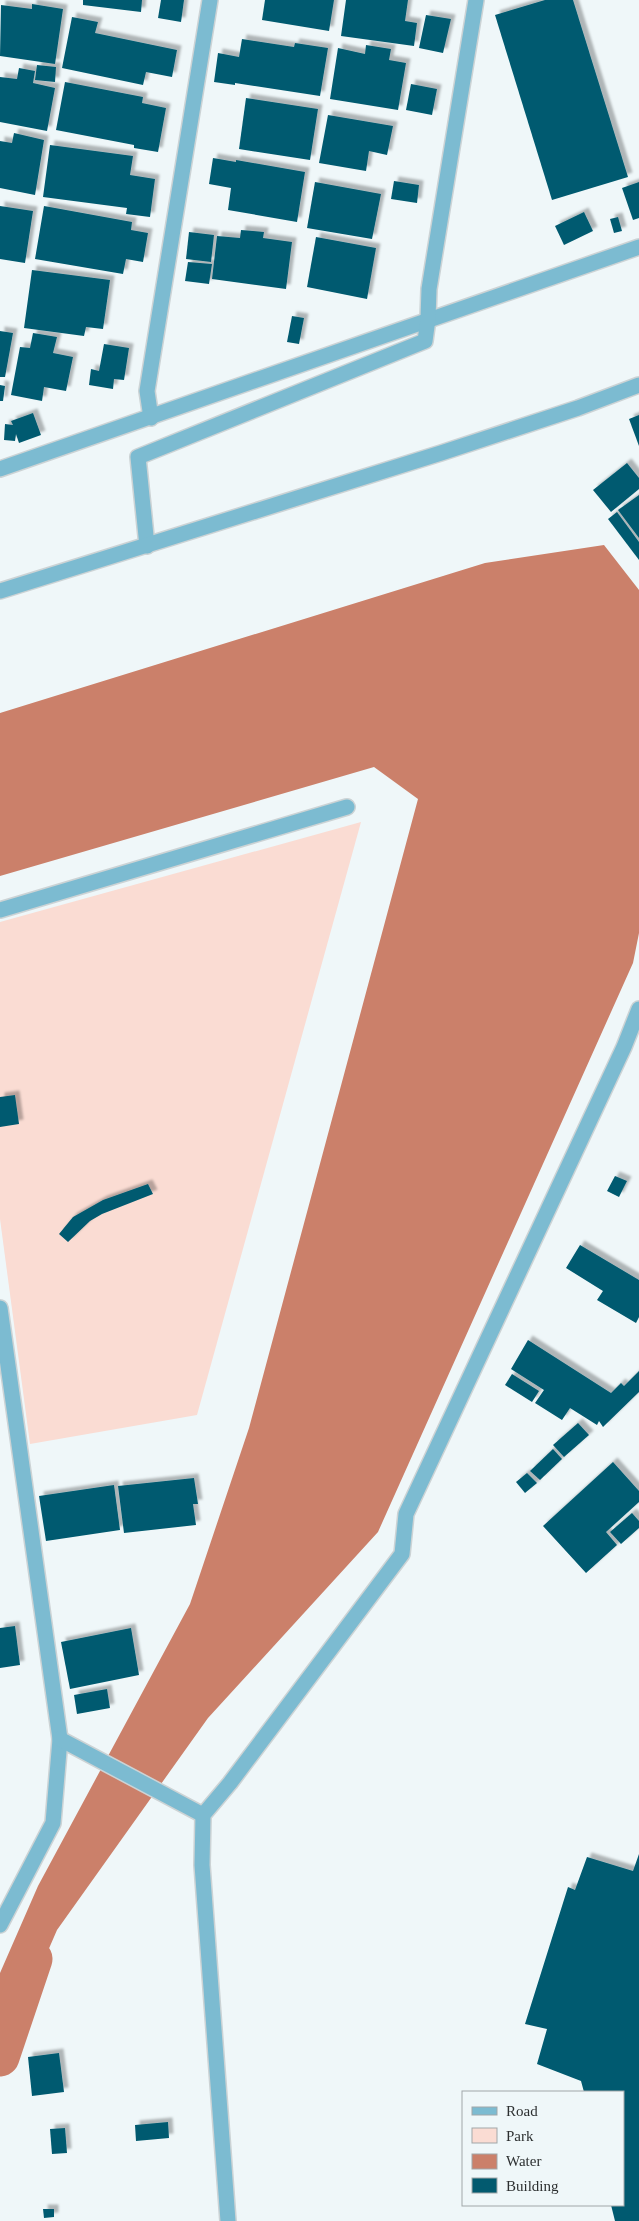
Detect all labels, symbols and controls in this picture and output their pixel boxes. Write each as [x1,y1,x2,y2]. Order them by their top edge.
legend [462,2091,624,2206]
text: Road [506,2103,538,2119]
text: Park [506,2128,534,2144]
text: Water [506,2153,541,2169]
text: Building [506,2178,559,2194]

